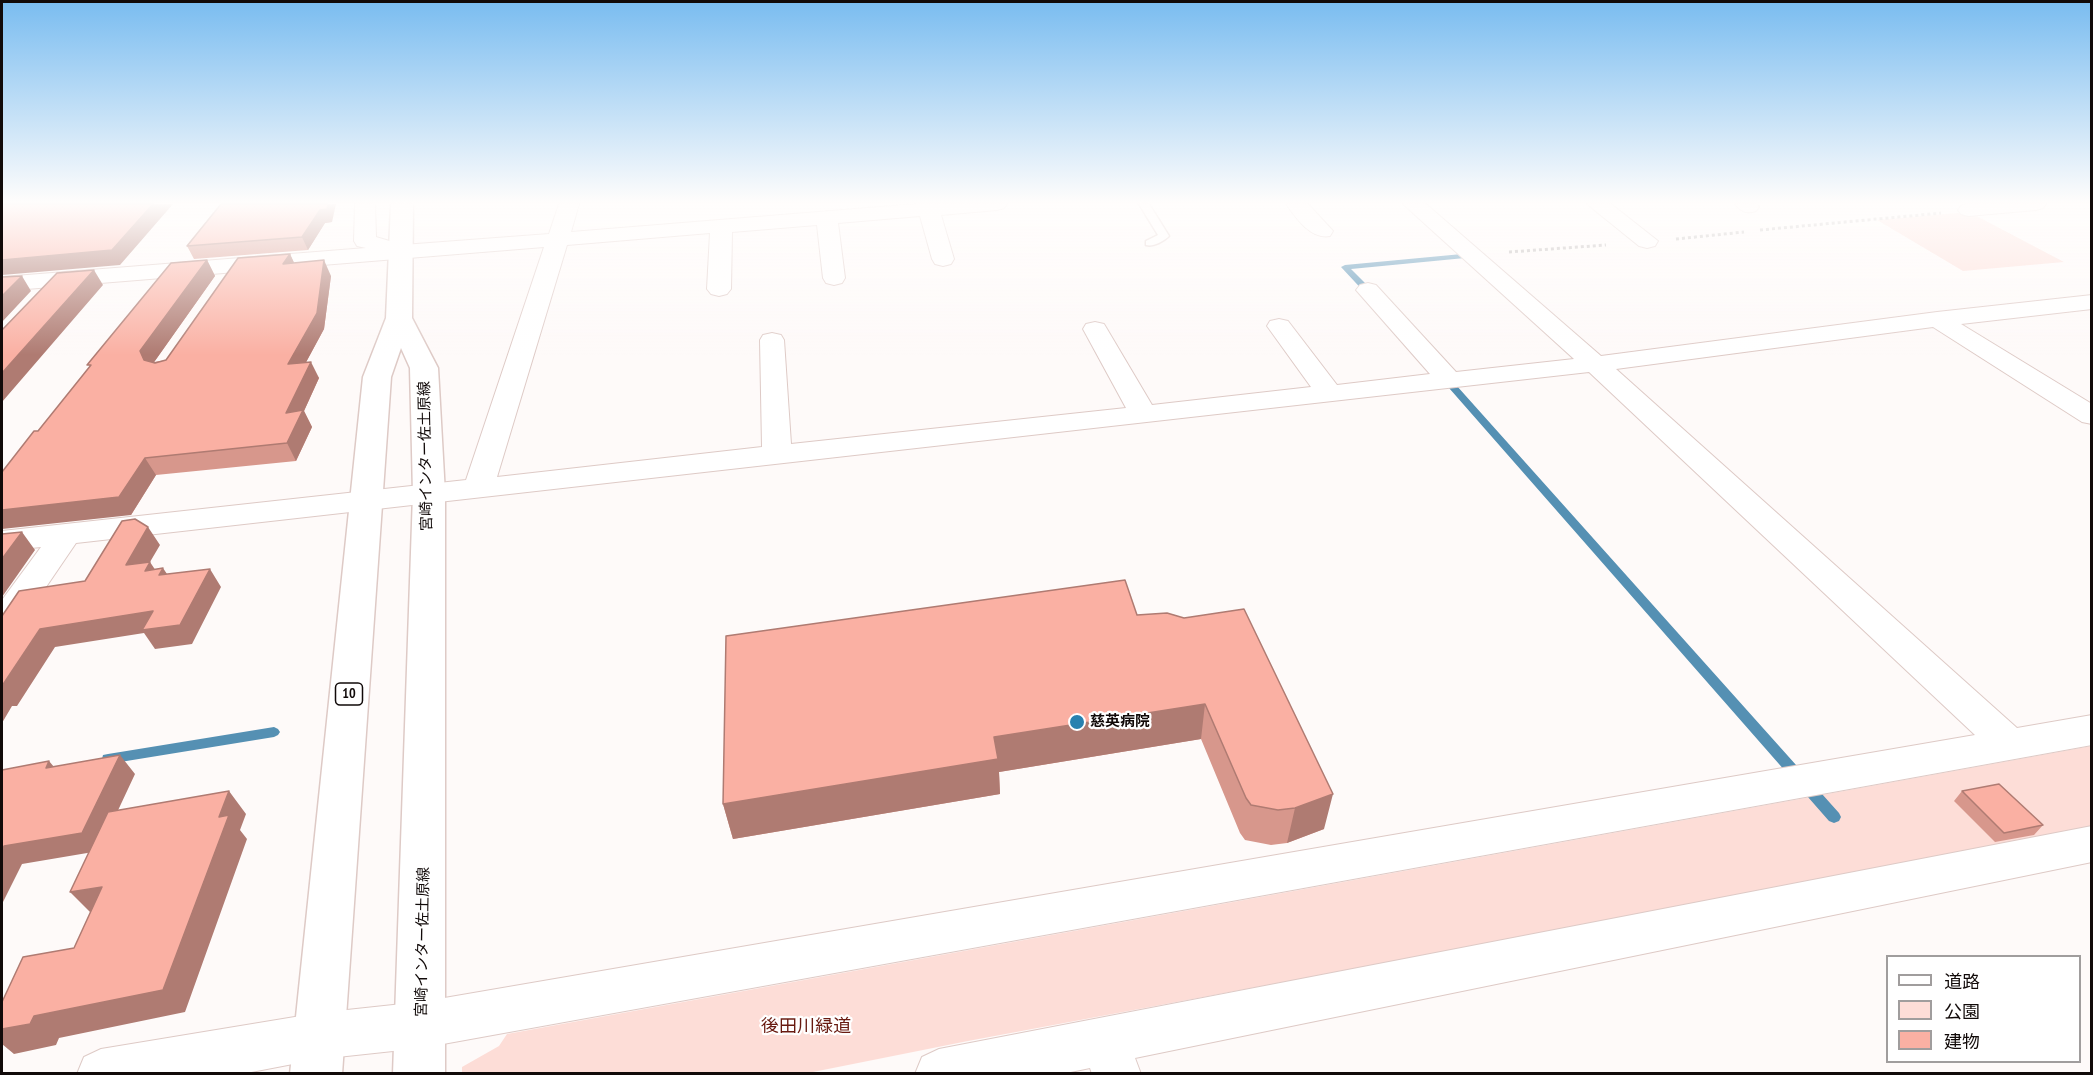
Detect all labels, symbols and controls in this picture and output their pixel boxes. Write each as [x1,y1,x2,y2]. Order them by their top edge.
street label: 宮崎インター佐土原線 [416,381,436,531]
road number: 10 [336,683,362,705]
marker: 慈英病院 [1068,713,1086,731]
place label: 慈英病院 [1090,713,1150,731]
street label: 宮崎インター佐土原線 [413,867,433,1017]
legend [1886,955,2081,1063]
text: 道路 [1944,970,1980,993]
text: 公園 [1944,1000,1980,1023]
park label: 後田川緑道 [761,1016,851,1038]
text: 建物 [1944,1030,1980,1053]

